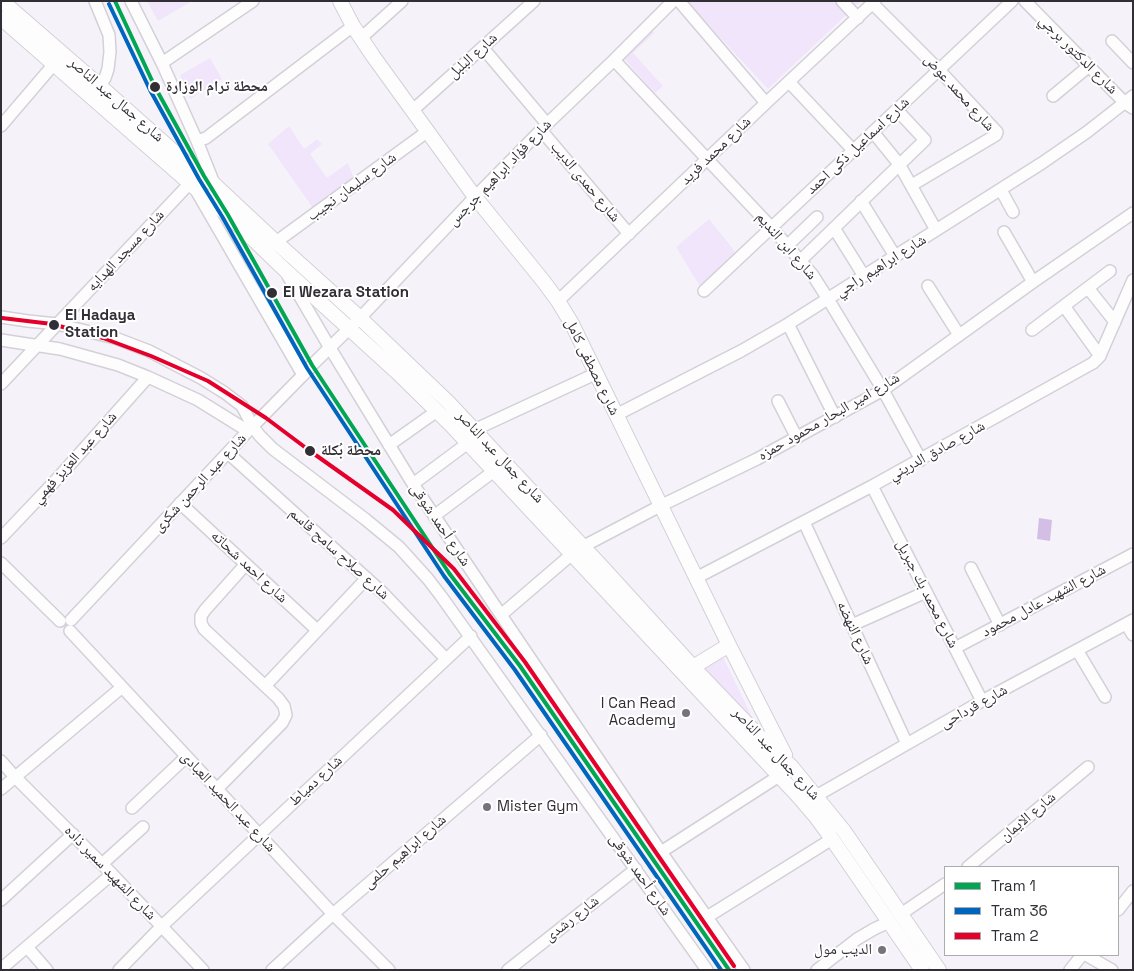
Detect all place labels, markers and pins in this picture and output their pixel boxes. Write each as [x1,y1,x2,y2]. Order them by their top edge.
place label: محطة ترام الوزارة [166,78,268,96]
marker: محطة ترام الوزارة [148,80,162,94]
place label: El Wezara Station [283,284,409,302]
marker: El Wezara Station [265,286,279,300]
place label: El Hadaya Station [65,307,135,342]
marker: El Hadaya Station [47,318,61,332]
place label: محطة بُكلة [321,442,381,460]
marker: محطة بُكلة [303,444,317,458]
place label: I Can Read Academy [601,695,676,730]
marker: I Can Read Academy [680,707,692,719]
place label: Mister Gym [497,798,578,816]
marker: Mister Gym [481,801,493,813]
place label: الديب مول [814,941,872,959]
marker: الديب مول [876,944,888,956]

